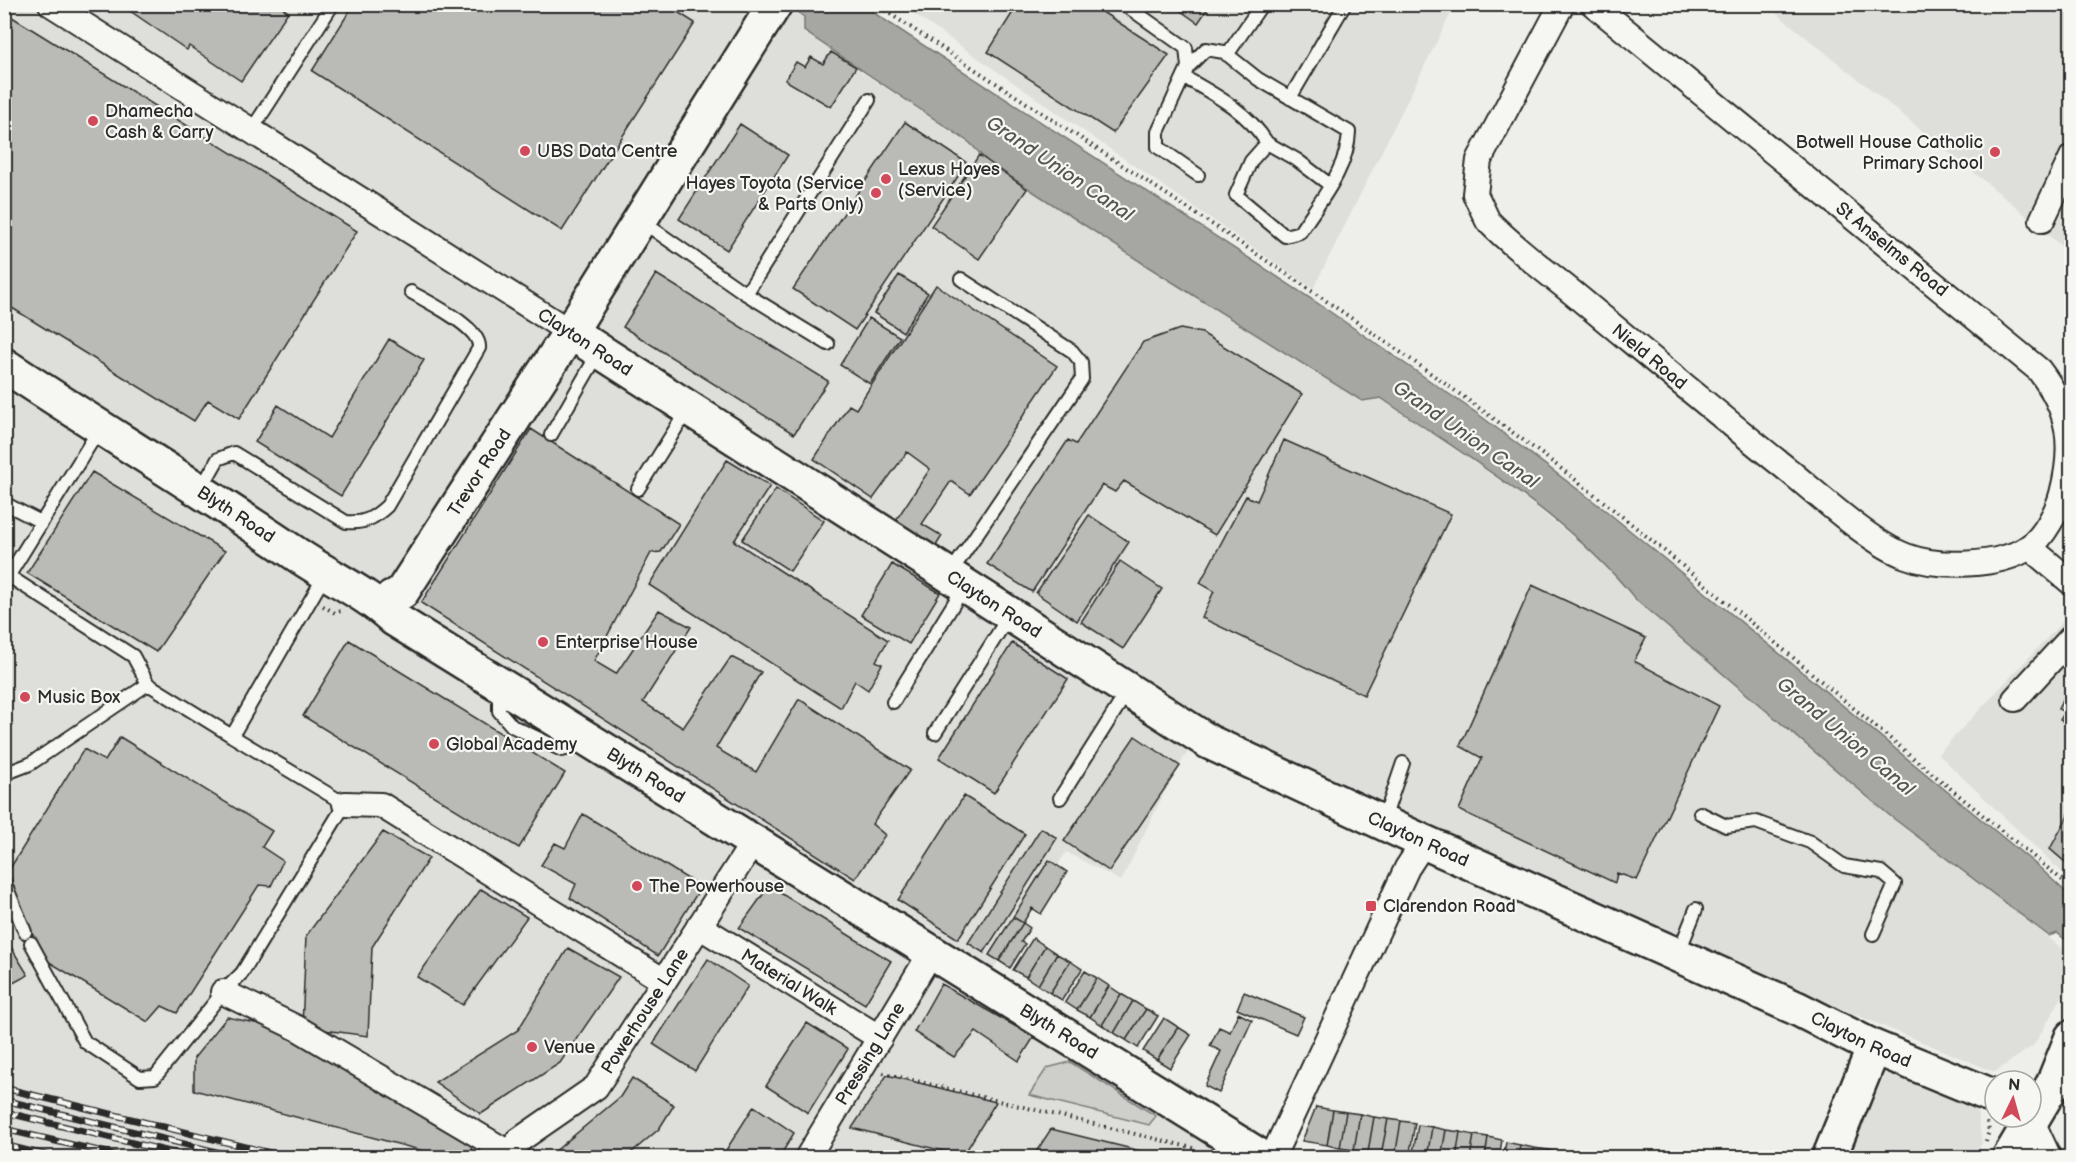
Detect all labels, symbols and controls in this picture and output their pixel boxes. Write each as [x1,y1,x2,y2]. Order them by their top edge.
place label: Dhamecha Cash & Carry [105,101,214,143]
water label: Grand Union Canal [981,111,1139,228]
marker: Dhamecha Cash & Carry [86,114,100,128]
place label: Botwell House Catholic Primary School [1795,132,1983,174]
place label: UBS Data Centre [537,141,678,162]
marker: UBS Data Centre [518,144,532,158]
marker: Botwell House Catholic Primary School [1988,145,2002,159]
place label: Lexus Hayes (Service) [898,159,1000,201]
marker: Lexus Hayes (Service) [879,172,893,186]
place label: Hayes Toyota (Service & Parts Only) [685,173,864,215]
marker: Hayes Toyota (Service & Parts Only) [869,186,883,200]
street label: St Anselms Road [1831,198,1952,301]
street label: Clayton Road [533,304,636,381]
street label: Nield Road [1607,320,1691,394]
water label: Grand Union Canal [1388,376,1544,495]
street label: Trevor Road [444,425,516,520]
street label: Blyth Road [193,482,279,548]
street label: Clayton Road [942,566,1045,643]
place label: Enterprise House [555,632,698,653]
marker: Enterprise House [536,635,550,649]
water label: Grand Union Canal [1772,672,1920,802]
place label: Music Box [37,687,121,708]
marker: Music Box [18,690,32,704]
place label: Global Academy [446,734,578,755]
marker: Global Academy [427,737,441,751]
street label: Blyth Road [602,743,689,808]
street label: Clayton Road [1364,807,1472,872]
place label: The Powerhouse [649,876,785,897]
marker: The Powerhouse [630,879,644,893]
place label: Clarendon Road [1383,896,1516,917]
marker: Clarendon Road [1364,899,1378,913]
street label: Powerhouse Lane [597,944,693,1078]
street label: Material Walk [737,945,841,1020]
street label: Pressing Lane [831,998,910,1109]
street label: Blyth Road [1016,1000,1102,1064]
street label: Clayton Road [1807,1007,1914,1072]
place label: Venue [544,1037,595,1058]
marker: Venue [525,1040,539,1054]
north arrow [1983,1069,2043,1129]
text: N [2007,1076,2021,1096]

